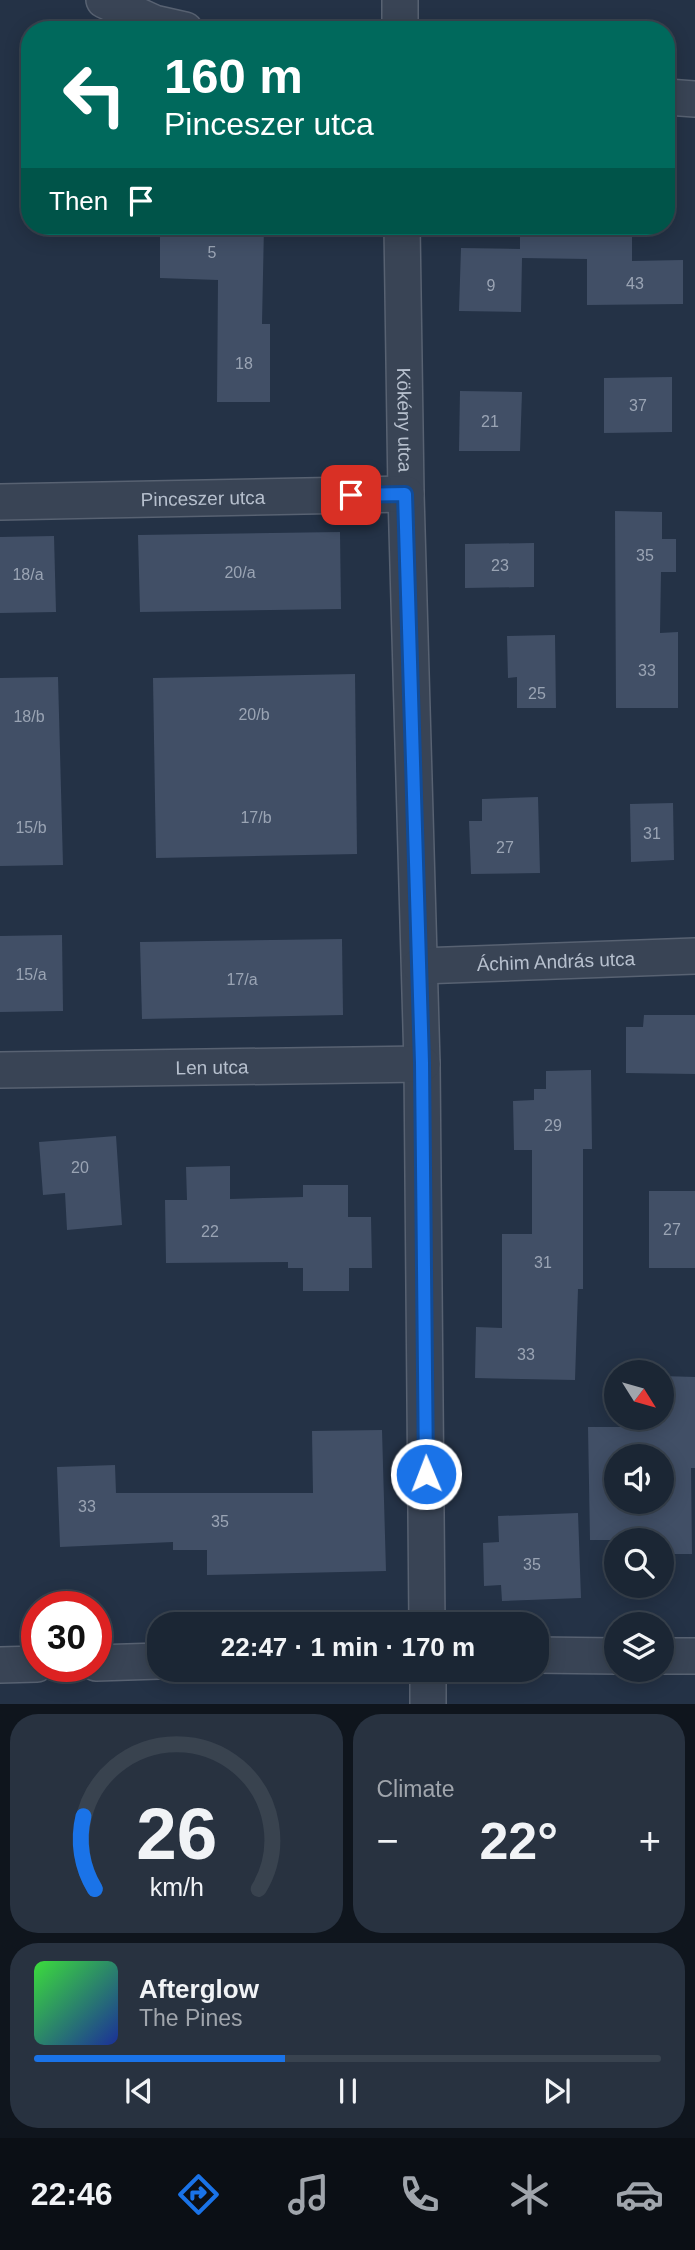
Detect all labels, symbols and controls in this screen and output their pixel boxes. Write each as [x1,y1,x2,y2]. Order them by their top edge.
icon: left [49,49,140,140]
text: 160 m [164,49,303,103]
text: Pinceszer utca [164,106,374,142]
icon: arrive [122,182,160,220]
text: Then [49,186,108,216]
house number: 5 [208,244,217,261]
house number: 43 [626,275,644,292]
house number: 9 [487,277,496,294]
house number: 18 [235,355,253,372]
street label: Kökény utca [394,368,416,473]
house number: 37 [629,397,647,414]
house number: 21 [481,413,499,430]
pin [321,465,381,525]
icon: arrive [332,476,370,514]
street label: Pinceszer utca [140,486,266,510]
house number: 35 [636,547,654,564]
house number: 23 [491,557,509,574]
house number: 20/a [224,564,256,581]
house number: 18/a [12,566,44,583]
house number: 33 [638,662,656,679]
house number: 25 [528,685,546,702]
house number: 20/b [238,706,270,723]
house number: 18/b [13,708,45,725]
house number: 17/b [240,809,272,826]
house number: 15/b [15,819,47,836]
house number: 31 [643,825,661,842]
house number: 27 [496,839,514,856]
street label: Áchim András utca [476,948,636,974]
house number: 15/a [15,966,47,983]
house number: 17/a [226,971,258,988]
street label: Len utca [175,1056,249,1078]
house number: 29 [544,1117,562,1134]
house number: 20 [71,1159,89,1176]
house number: 27 [663,1221,681,1238]
house number: 22 [201,1223,219,1240]
house number: 31 [534,1254,552,1271]
house number: 33 [517,1346,535,1363]
north arrow [604,1360,674,1430]
map controls [604,1360,674,1682]
position arrow [389,1437,463,1511]
button: sound [604,1444,674,1514]
house number: 33 [78,1498,96,1515]
house number: 35 [211,1513,229,1530]
button: search [604,1528,674,1598]
house number: 35 [523,1556,541,1573]
speed limit sign: 30 [21,1591,112,1682]
button: layers [604,1612,674,1682]
text: 22:47 · 1 min · 170 m [221,1632,475,1662]
text: Climate [377,1776,454,1802]
text: 26 [136,1794,217,1875]
text: 22° [479,1812,558,1870]
text: − [377,1820,399,1862]
text: + [639,1820,661,1862]
text: km/h [149,1873,203,1901]
text: Afterglow [139,1974,259,2004]
text: The Pines [139,2005,243,2031]
icon: previous [120,2072,158,2110]
icon: pause [329,2072,367,2110]
icon: next [538,2072,576,2110]
icon: directions [174,2170,223,2219]
icon: music [284,2170,333,2219]
icon: phone [395,2170,444,2219]
icon: climate [505,2170,554,2219]
icon: car [615,2170,664,2219]
text: 22:46 [31,2176,113,2212]

